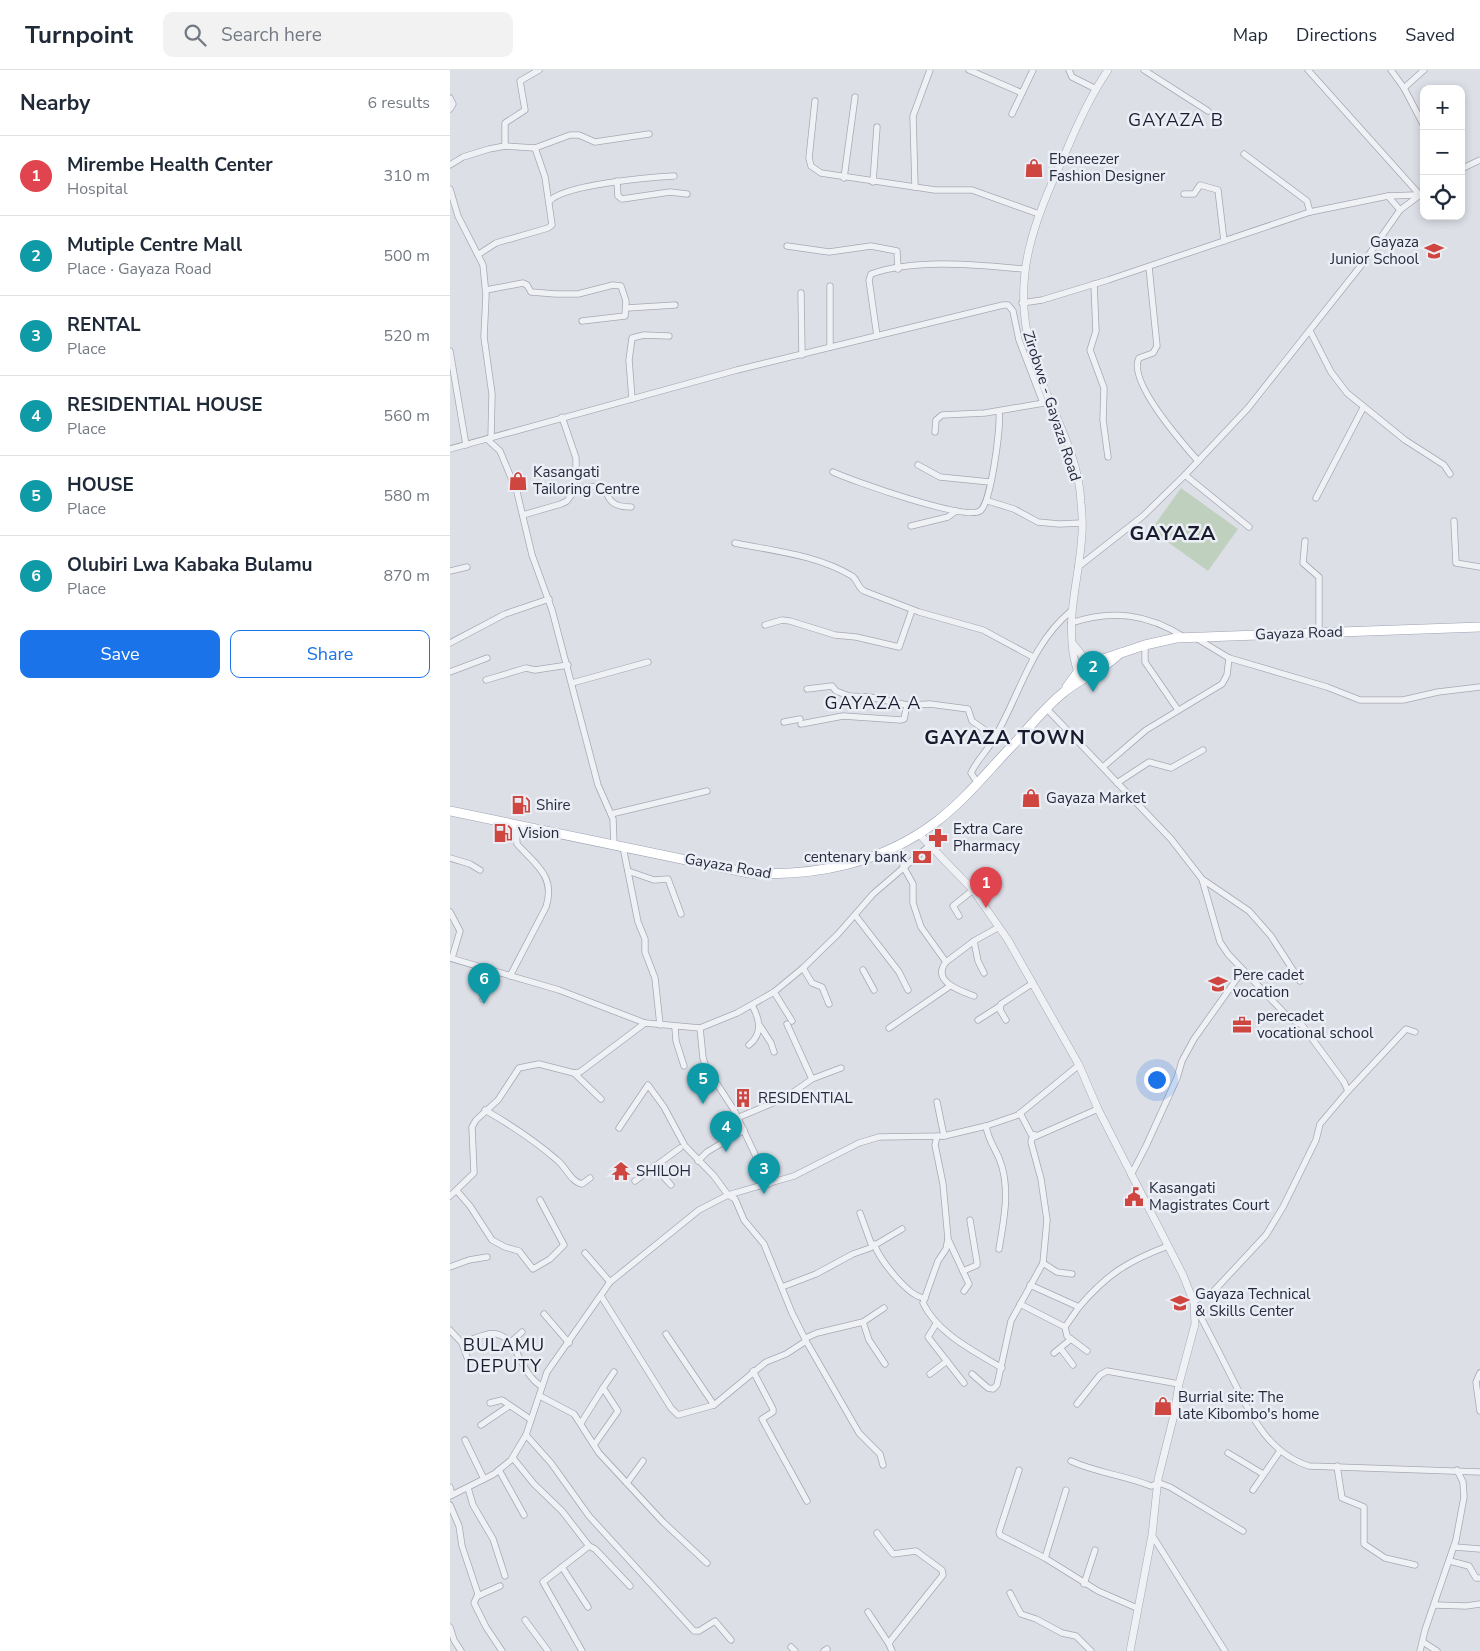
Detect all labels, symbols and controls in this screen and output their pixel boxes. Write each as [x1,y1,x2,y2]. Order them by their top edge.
search box [163,12,513,57]
text: Turnpoint [25,19,133,51]
icon: search [181,21,209,49]
text: Search here [221,22,322,48]
text: Map [1233,23,1268,47]
text: Directions [1296,23,1377,47]
text: Saved [1405,23,1455,47]
map controls [1420,85,1465,220]
button: + [1420,85,1465,130]
text: Nearby [20,89,90,117]
text: 6 results [368,92,430,114]
district label: GAYAZA B [1128,108,1224,132]
button: − [1420,130,1465,175]
place label: Ebeneezer Fashion Designer [1049,149,1166,186]
text: Mirembe Health Center [67,152,273,178]
shop icon: Ebeneezer Fashion Designer [1023,157,1045,179]
text: 1 [31,165,41,187]
text: 310 m [383,165,430,187]
button: locate [1420,175,1465,220]
text: Hospital [67,178,128,200]
text: Mutiple Centre Mall [67,232,242,258]
place label: Gayaza Junior School [1329,232,1420,269]
school or university icon: Gayaza Junior School [1423,240,1445,262]
text: 2 [31,245,41,267]
text: 500 m [383,245,430,267]
text: Place · Gayaza Road [67,258,212,280]
text: RENTAL [67,312,141,338]
text: 3 [31,325,41,347]
text: 520 m [383,325,430,347]
street label: Zirobwe - Gayaza Road [1018,328,1086,484]
text: Place [67,338,106,360]
text: RESIDENTIAL HOUSE [67,392,263,418]
text: 4 [31,405,41,427]
text: 560 m [383,405,430,427]
text: Place [67,418,106,440]
place label: Kasangati Tailoring Centre [533,462,640,499]
shop icon: Kasangati Tailoring Centre [507,470,529,492]
text: HOUSE [67,472,134,498]
text: 5 [31,485,41,507]
text: 580 m [383,485,430,507]
text: Place [67,498,106,520]
district label: GAYAZA [1130,520,1216,547]
text: Olubiri Lwa Kabaka Bulamu [67,552,313,578]
text: 6 [31,565,41,587]
text: 870 m [383,565,430,587]
text: Place [67,578,106,600]
street label: Gayaza Road [1255,621,1343,645]
button: Save [20,630,220,678]
button: Share [230,630,430,678]
pin: 2 [1077,651,1109,692]
district label: GAYAZA A [825,691,921,715]
district label: GAYAZA TOWN [924,724,1086,751]
shop icon: Gayaza Market [1020,787,1042,809]
place label: Gayaza Market [1046,788,1146,808]
fuel station icon: Shire [510,794,532,816]
place label: Shire [536,795,570,815]
place label: Extra Care Pharmacy [953,819,1023,856]
fuel station icon: Vision [492,822,514,844]
place label: Vision [517,823,559,843]
pharmacy icon: Extra Care Pharmacy [927,827,949,849]
bank icon: centenary bank [911,846,933,868]
place label: centenary bank [804,847,907,867]
street label: Gayaza Road [683,849,773,883]
pin: 1 [970,867,1002,908]
pin: 6 [468,963,500,1004]
place label: Pere cadet vocation [1233,965,1305,1002]
school or university icon: Pere cadet vocation [1207,973,1229,995]
place label: perecadet vocational school [1257,1006,1374,1043]
office icon: perecadet vocational school [1231,1014,1253,1036]
pin: 5 [687,1063,719,1104]
your location [1144,1067,1170,1093]
building icon: RESIDENTIAL [732,1087,754,1109]
place label: RESIDENTIAL [758,1088,853,1108]
pin: 4 [710,1111,742,1152]
pin: 3 [748,1153,780,1194]
temple icon: SHILOH [610,1160,632,1182]
place label: SHILOH [636,1161,691,1181]
place label: Kasangati Magistrates Court [1149,1178,1270,1215]
public building icon: Kasangati Magistrates Court [1123,1186,1145,1208]
place label: Gayaza Technical & Skills Center [1195,1284,1311,1321]
school or university icon: Gayaza Technical & Skills Center [1169,1292,1191,1314]
district label: BULAMU DEPUTY [463,1333,545,1378]
place label: Burrial site: The late Kibombo's home [1178,1387,1319,1424]
shop icon: Burrial site: The late Kibombo's home [1152,1395,1174,1417]

